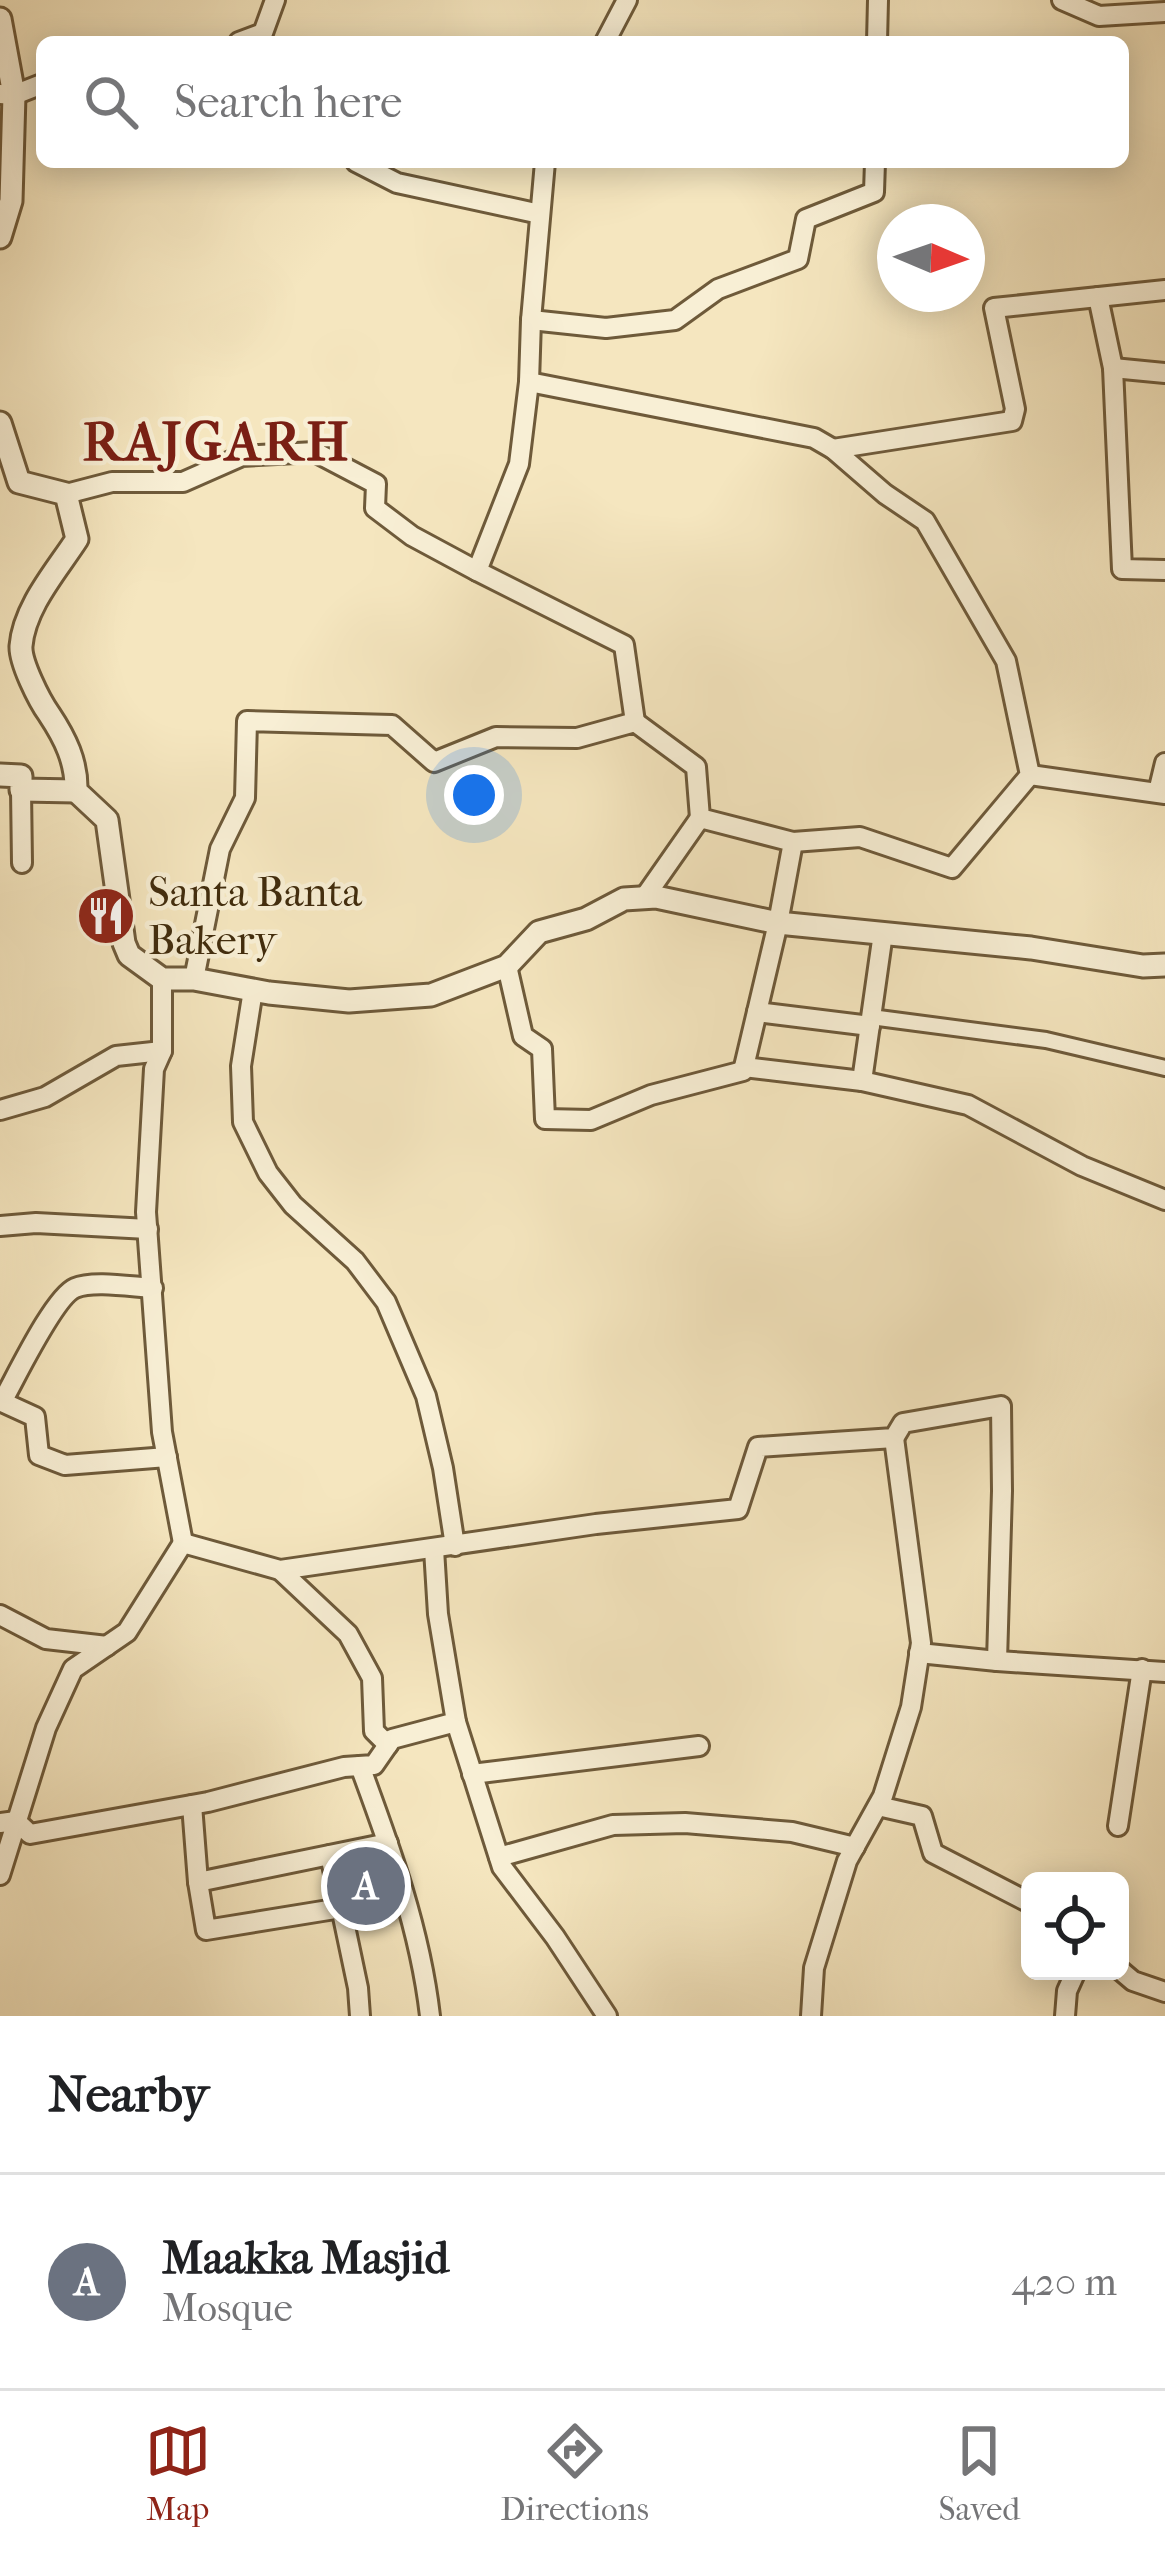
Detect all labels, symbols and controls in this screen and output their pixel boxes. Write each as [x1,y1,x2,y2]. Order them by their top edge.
search box [36,36,1129,168]
icon: search [78,69,144,135]
text: Search here [174,76,402,129]
north arrow [877,204,985,312]
district label: RAJGARH [83,411,351,474]
your location [444,765,504,825]
place label: Santa Banta Bakery [148,868,362,965]
restaurant icon: Santa Banta Bakery [75,885,137,947]
pin: A [327,1841,405,1931]
map controls [1021,1872,1129,1980]
button: locate [1021,1872,1129,1980]
text: Nearby [48,2064,209,2124]
text: Maakka Masjid [162,2232,449,2285]
text: A [74,2259,100,2305]
text: 420 m [1012,2259,1117,2305]
text: Mosque [162,2285,293,2331]
tab: Map [145,2418,211,2529]
tab: Directions [500,2418,649,2529]
tab: Saved [938,2418,1020,2529]

